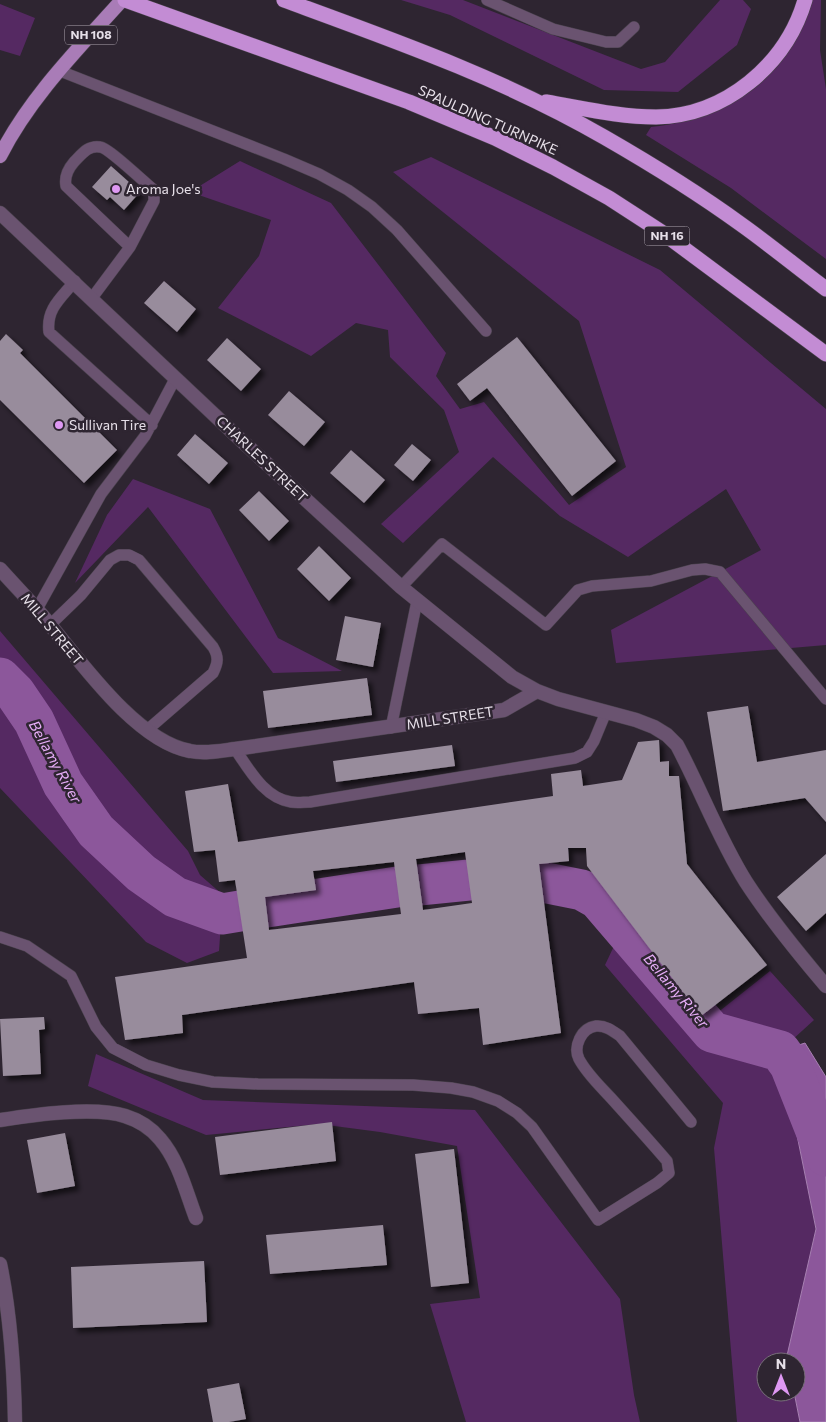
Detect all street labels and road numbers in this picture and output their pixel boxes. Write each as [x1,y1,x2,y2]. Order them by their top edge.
road number: NH 108 [65,26,117,44]
street label: SPAULDING TURNPIKE [416,81,561,158]
road number: NH 16 [644,227,690,246]
street label: CHARLES STREET [213,412,311,505]
street label: MILL STREET [18,590,87,668]
street label: MILL STREET [405,702,495,733]

